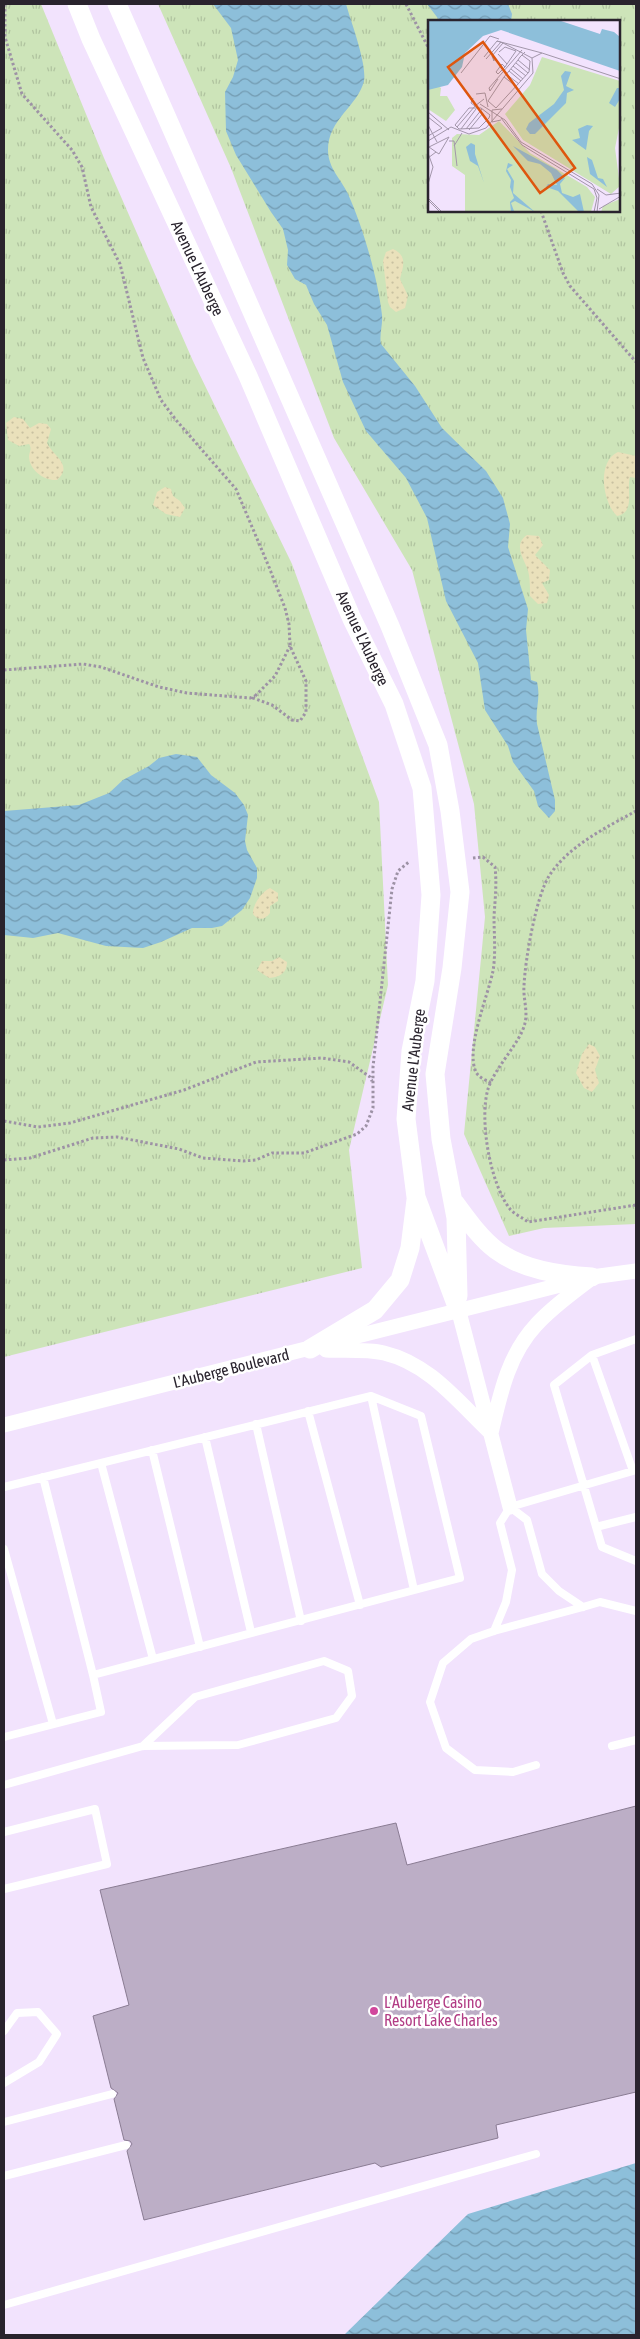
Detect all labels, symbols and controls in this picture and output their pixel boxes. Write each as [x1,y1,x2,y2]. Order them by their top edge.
inset map [428,20,620,212]
street label: Avenue L'Auberge [167,218,228,319]
street label: Avenue L'Auberge [332,588,393,689]
street label: Avenue L'Auberge [398,1008,429,1112]
street label: L'Auberge Boulevard [171,1345,291,1392]
place label: L'Auberge Casino Resort Lake Charles [384,1993,498,2029]
marker: L'Auberge Casino Resort Lake Charles [368,2005,380,2017]

